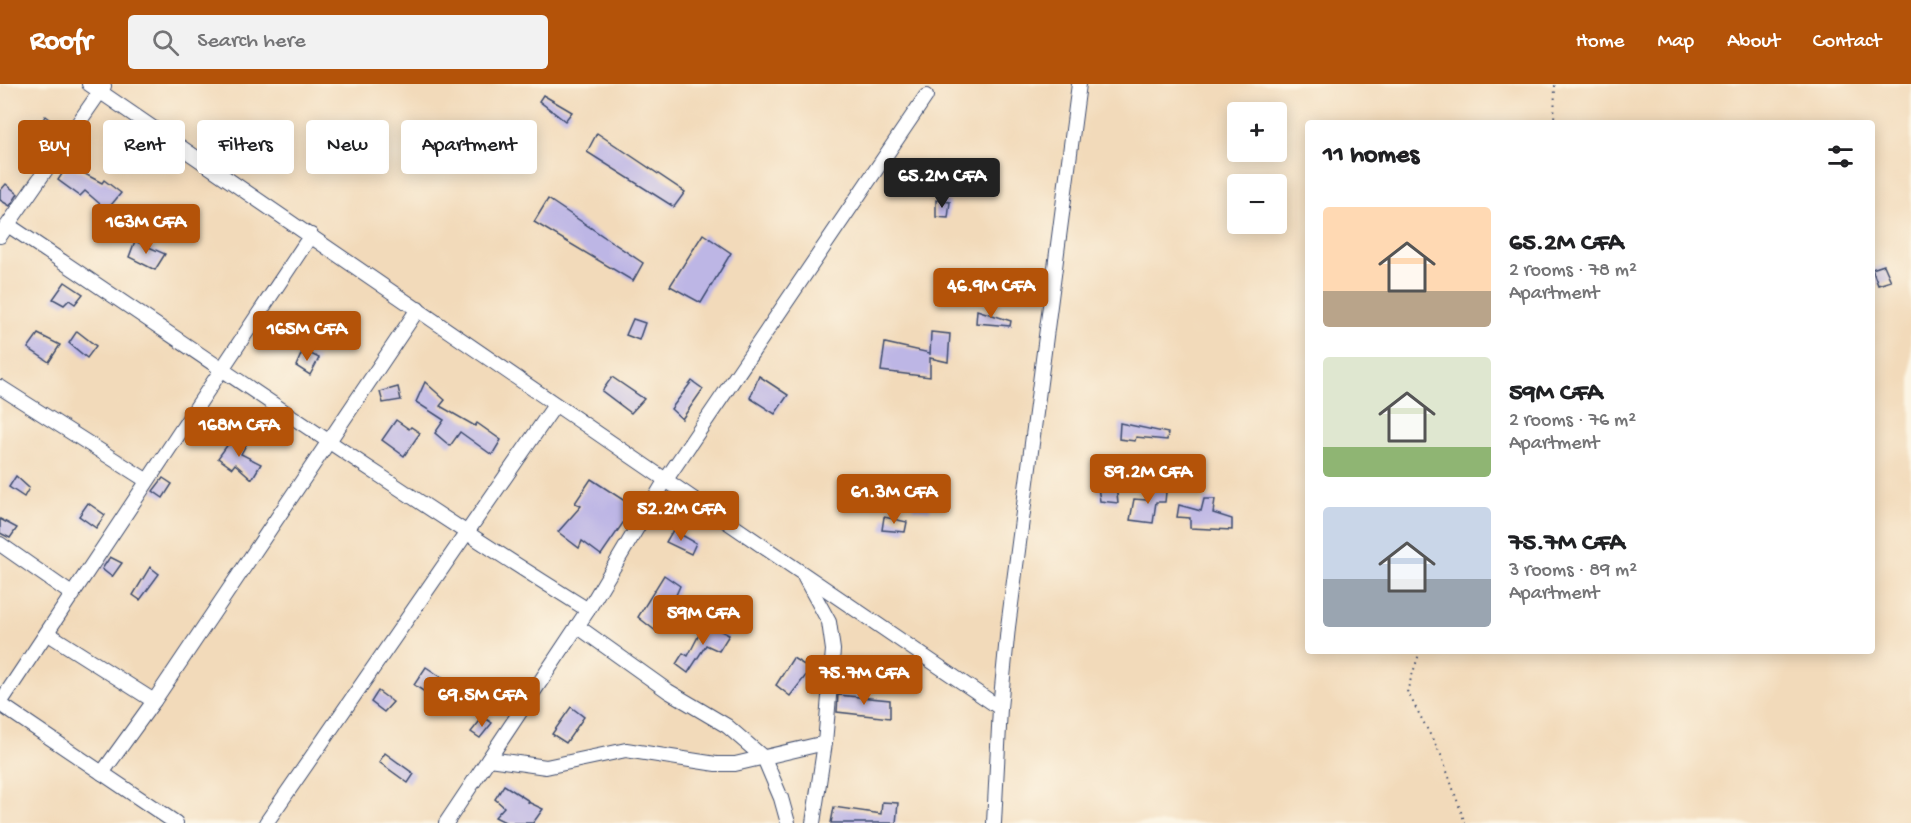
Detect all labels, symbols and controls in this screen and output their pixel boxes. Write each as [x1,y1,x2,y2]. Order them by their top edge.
search box [128,15,548,69]
text: Roofr [30,26,92,59]
icon: search [149,26,182,59]
text: Search here [197,29,306,55]
text: Home [1576,30,1624,55]
text: Map [1657,30,1694,55]
text: About [1727,30,1780,55]
text: Contact [1813,30,1881,55]
map controls [1227,102,1287,234]
button: + [1227,102,1287,162]
chip: Buy [18,120,91,174]
chip: Rent [103,120,185,174]
chip: Filters [197,120,294,174]
chip: New [306,120,389,174]
chip: Apartment [401,120,537,174]
icon: filters [1824,140,1857,173]
text: 11 homes [1323,141,1419,172]
pin: 65.2M CFA [873,158,1011,209]
text: 65.2M CFA [898,166,986,189]
button: − [1227,174,1287,234]
pin: 163M CFA [84,204,208,255]
text: 163M CFA [106,212,186,235]
text: 65.2M CFA [1509,229,1624,260]
icon: home [1371,231,1443,303]
text: 2 rooms · 78 m² [1509,260,1637,283]
pin: 46.9M CFA [922,268,1060,319]
text: 46.9M CFA [947,276,1035,299]
text: Apartment [1509,283,1599,306]
pin: 165M CFA [245,311,369,362]
text: 165M CFA [267,319,347,342]
text: 59M CFA [1509,379,1603,410]
icon: home [1371,381,1443,453]
pin: 168M CFA [177,407,301,458]
text: 2 rooms · 76 m² [1509,410,1636,433]
text: 168M CFA [199,415,279,438]
text: Apartment [1509,433,1599,456]
pin: 59.2M CFA [1079,454,1217,505]
text: 59.2M CFA [1104,462,1192,485]
pin: 61.3M CFA [825,474,963,525]
text: 61.3M CFA [851,482,937,505]
pin: 52.2M CFA [612,491,750,542]
text: 52.2M CFA [637,499,725,522]
text: 75.7M CFA [1509,529,1625,560]
icon: home [1371,531,1443,603]
text: 3 rooms · 89 m² [1509,560,1637,583]
text: Apartment [1509,583,1599,606]
pin: 59M CFA [648,595,758,646]
text: 59M CFA [667,603,739,626]
pin: 75.7M CFA [795,655,933,706]
text: 75.7M CFA [819,663,909,686]
pin: 69.5M CFA [413,677,551,728]
text: 69.5M CFA [438,685,526,708]

